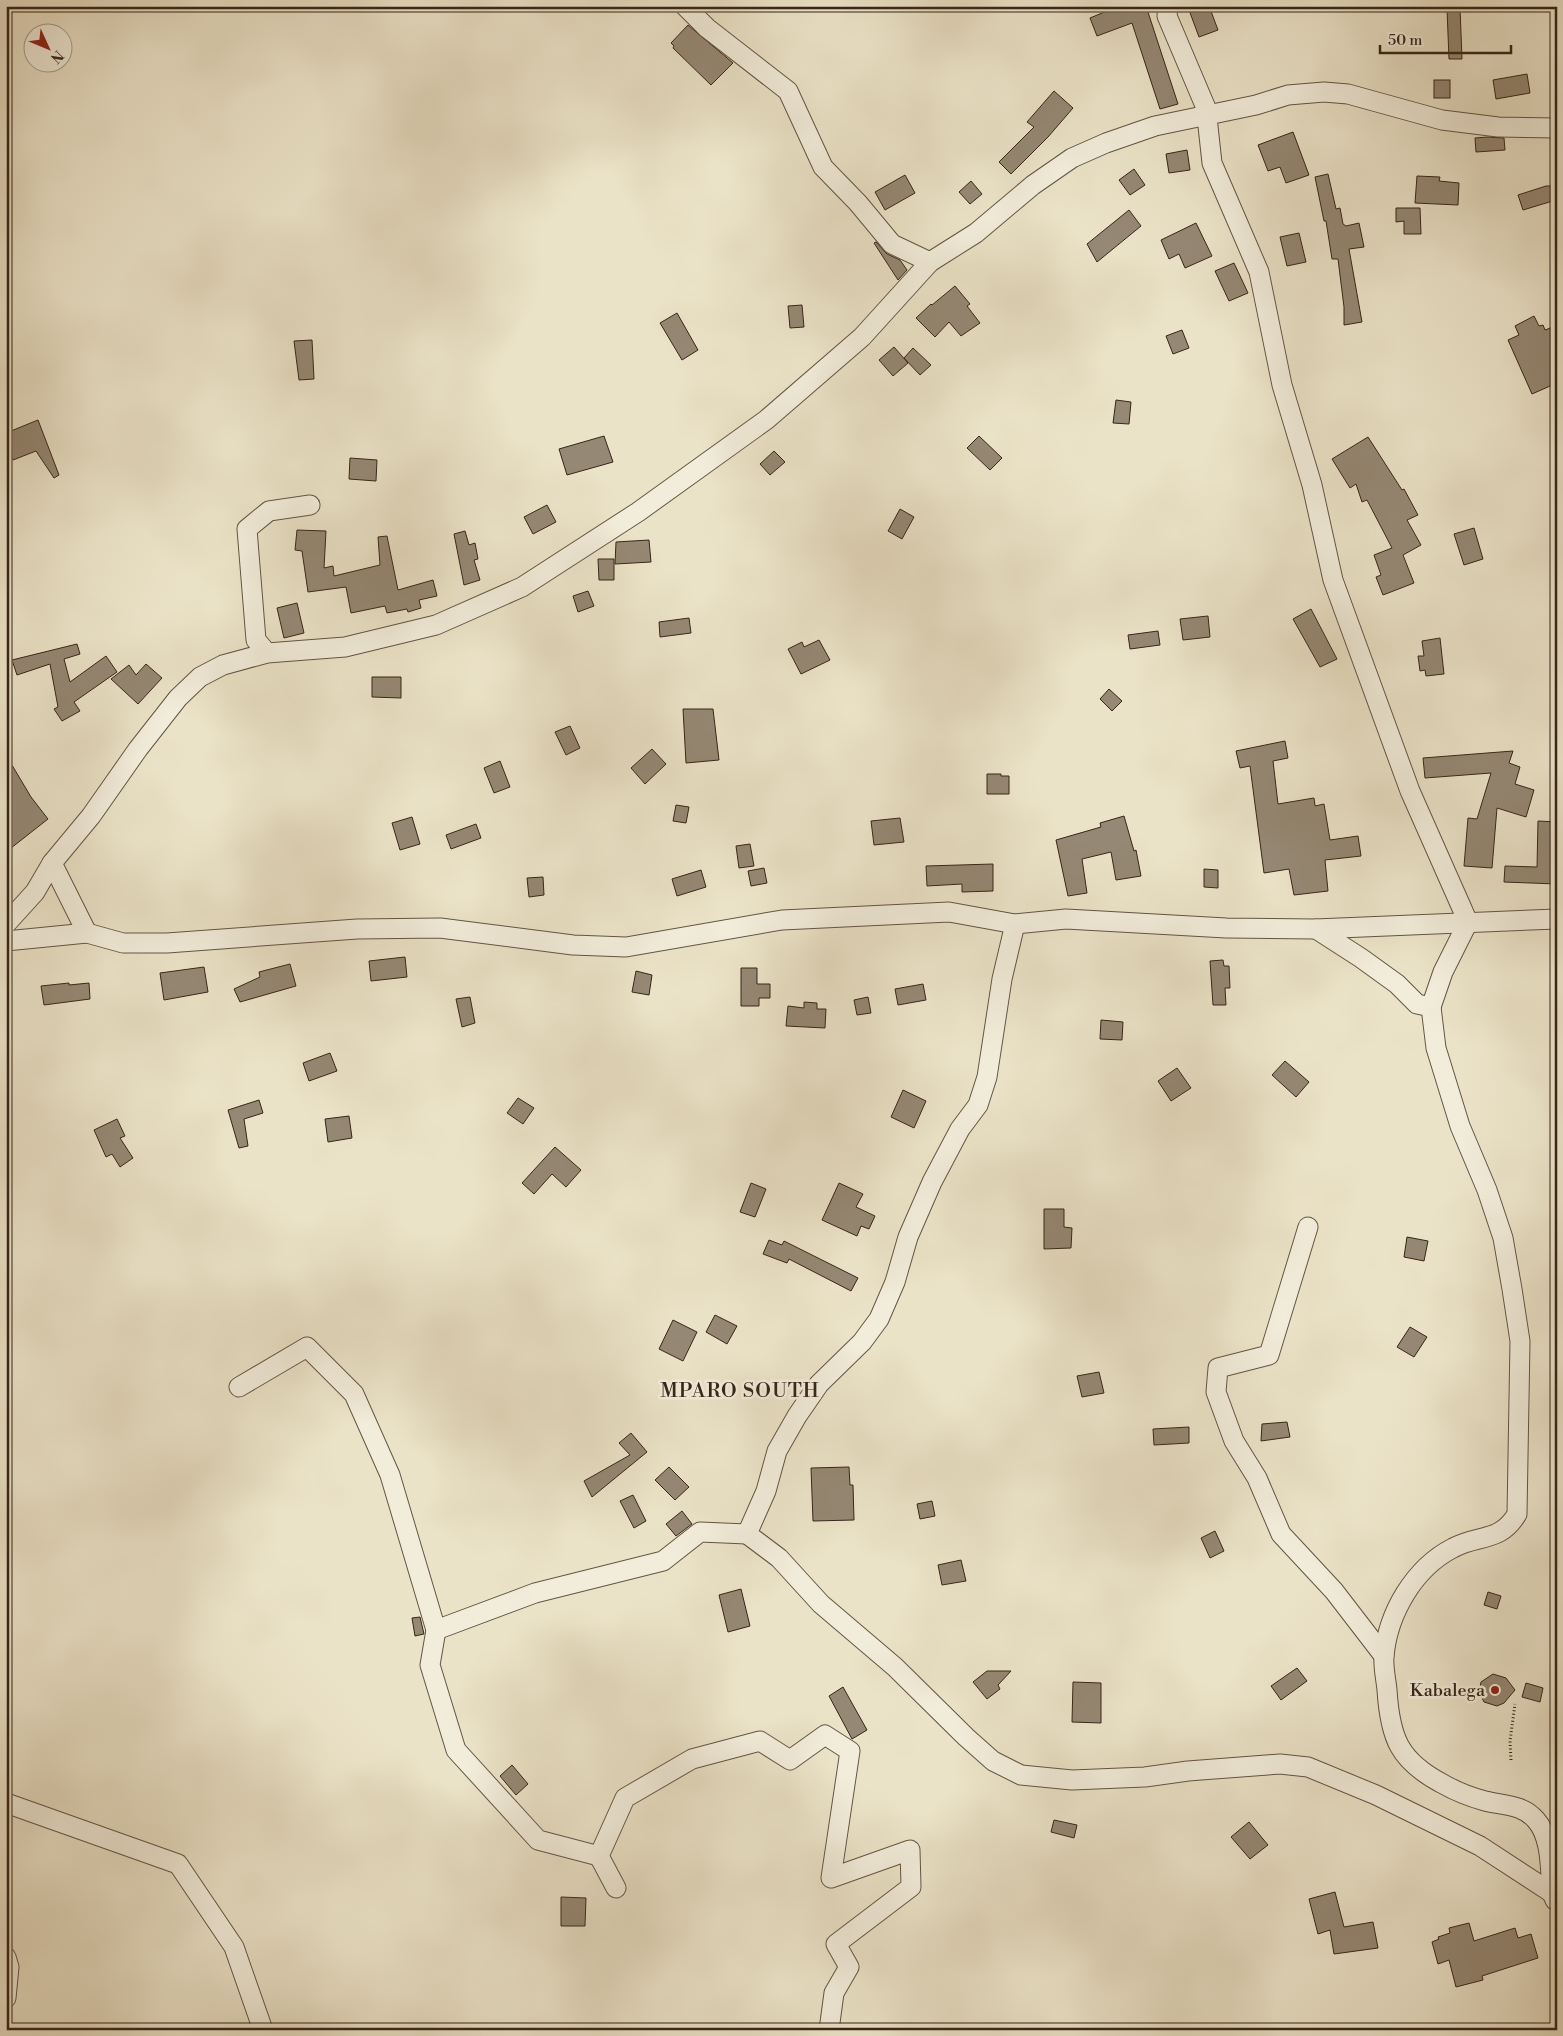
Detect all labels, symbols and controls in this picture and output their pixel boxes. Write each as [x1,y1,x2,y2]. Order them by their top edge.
north arrow [22,22,72,72]
scale bar [1380,22,1512,54]
text: 50 m [1388,31,1422,50]
text: N [46,46,67,67]
district label: MPARO SOUTH [660,1379,820,1404]
place label: Kabalega [1410,1679,1486,1702]
marker: Kabalega [1489,1684,1501,1696]

